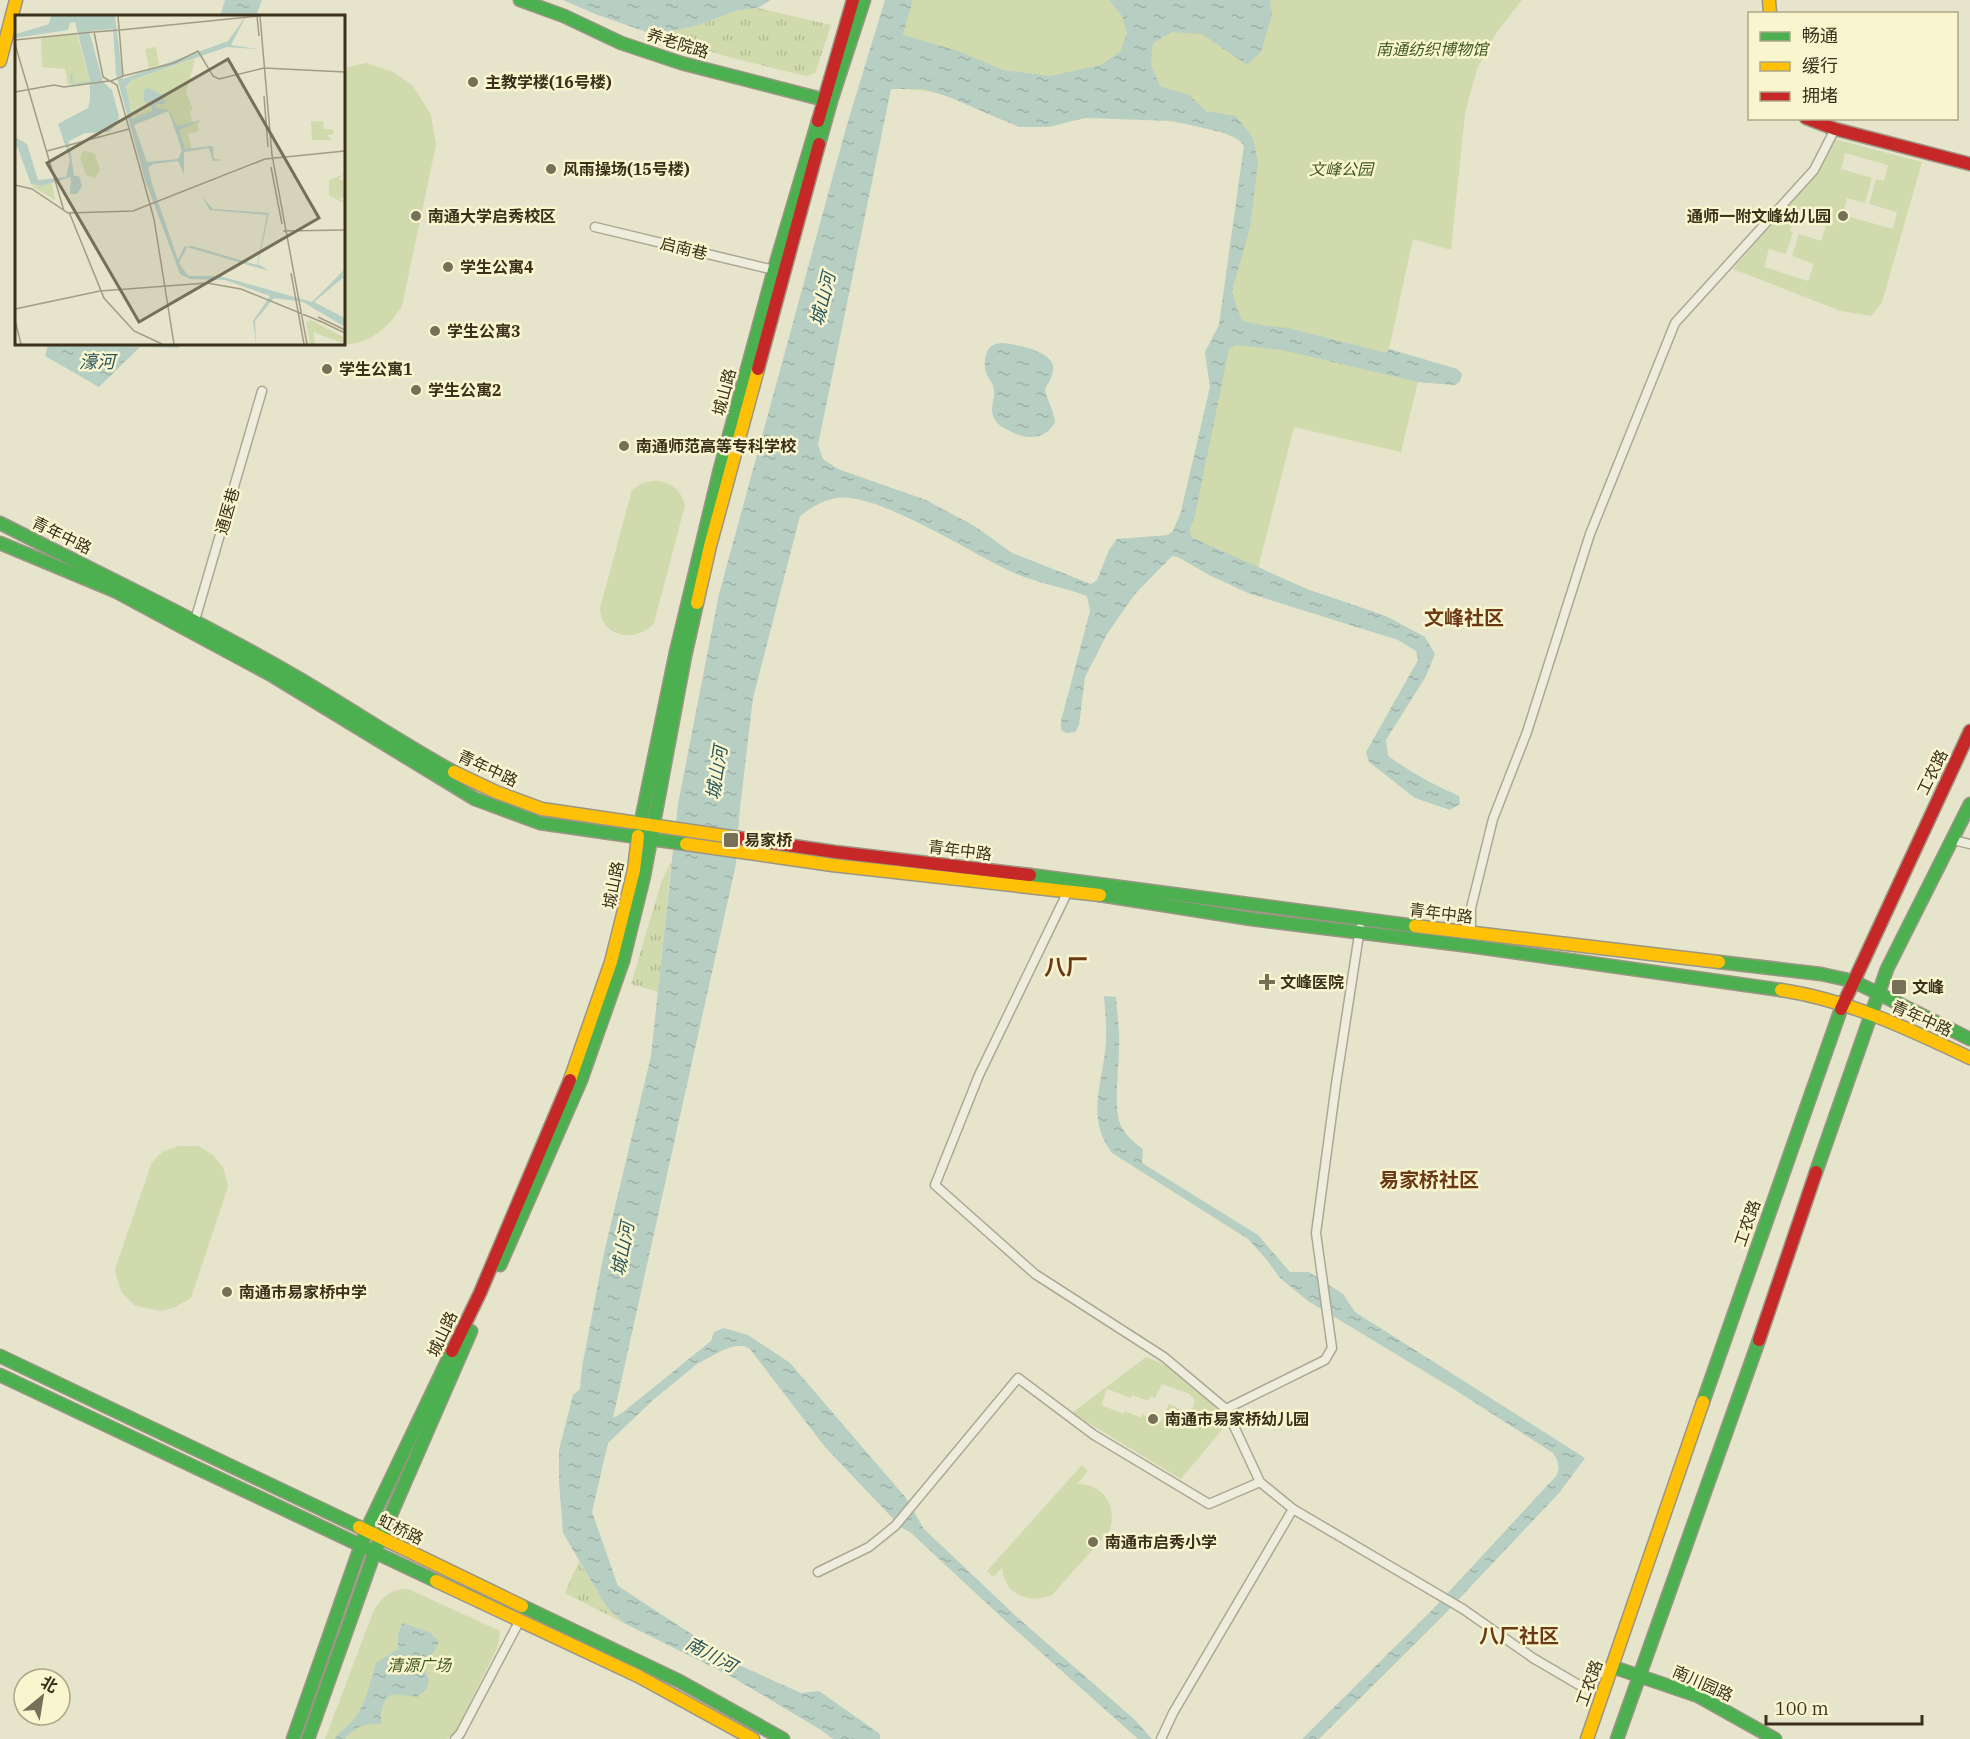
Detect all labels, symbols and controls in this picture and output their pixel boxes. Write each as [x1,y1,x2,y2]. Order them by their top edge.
legend [1748,12,1958,120]
inset map [15,15,345,345]
street label: 养老院路 [644,24,712,62]
text: 畅通 [1802,24,1838,47]
park label: 南通纺织博物馆 [1376,39,1490,59]
text: 缓行 [1802,54,1838,77]
place label: 主教学楼(16号楼) [485,72,612,92]
marker: 主教学楼(16号楼) [466,75,480,89]
text: 拥堵 [1802,84,1838,107]
place label: 风雨操场(15号楼) [563,159,690,179]
park label: 文峰公园 [1309,159,1375,179]
marker: 风雨操场(15号楼) [544,162,558,176]
place label: 南通大学启秀校区 [428,206,556,226]
place label: 通师一附文峰幼儿园 [1687,206,1831,226]
marker: 南通大学启秀校区 [409,209,423,223]
marker: 通师一附文峰幼儿园 [1836,209,1850,223]
street label: 启南巷 [658,232,710,264]
place label: 学生公寓4 [460,257,534,277]
marker: 学生公寓4 [441,260,455,274]
water label: 城山河 [805,267,841,328]
place label: 学生公寓3 [447,321,521,341]
marker: 学生公寓3 [428,324,442,338]
water label: 濠河 [79,350,118,373]
place label: 学生公寓1 [339,359,413,379]
marker: 学生公寓1 [320,362,334,376]
street label: 城山路 [708,366,740,418]
place label: 学生公寓2 [428,380,502,400]
marker: 学生公寓2 [409,383,423,397]
place label: 南通师范高等专科学校 [636,436,797,456]
marker: 南通师范高等专科学校 [617,439,631,453]
street label: 通医巷 [211,485,243,537]
street label: 青年中路 [29,512,95,558]
district label: 文峰社区 [1424,604,1504,631]
water label: 城山河 [701,741,733,801]
street label: 青年中路 [455,745,521,791]
street label: 工农路 [1912,746,1952,798]
place label: 易家桥 [744,830,793,850]
marker: 易家桥 [722,831,740,849]
street label: 青年中路 [927,836,993,864]
street label: 城山路 [599,860,627,910]
street label: 青年中路 [1408,899,1474,927]
district label: 八厂 [1044,952,1088,981]
place label: 文峰医院 [1280,972,1344,992]
marker: 文峰医院 [1258,973,1276,991]
place label: 文峰 [1912,977,1944,997]
marker: 文峰 [1890,978,1908,996]
street label: 青年中路 [1889,996,1955,1040]
district label: 易家桥社区 [1379,1166,1479,1193]
street label: 工农路 [1730,1197,1764,1249]
water label: 城山河 [606,1217,640,1278]
place label: 南通市易家桥中学 [239,1282,367,1302]
marker: 南通市易家桥中学 [220,1285,234,1299]
street label: 城山路 [423,1308,461,1360]
place label: 南通市易家桥幼儿园 [1165,1409,1309,1429]
marker: 南通市易家桥幼儿园 [1146,1412,1160,1426]
street label: 虹桥路 [375,1509,427,1549]
place label: 南通市启秀小学 [1105,1532,1217,1552]
marker: 南通市启秀小学 [1086,1535,1100,1549]
district label: 八厂社区 [1479,1622,1559,1649]
water label: 南川河 [682,1632,743,1679]
park label: 清源广场 [387,1655,453,1675]
street label: 工农路 [1571,1657,1607,1709]
street label: 南川园路 [1670,1661,1736,1705]
north arrow [12,1667,72,1727]
text: 北 [38,1671,61,1697]
scale bar [1766,1688,1922,1726]
text: 100 m [1775,1697,1829,1720]

